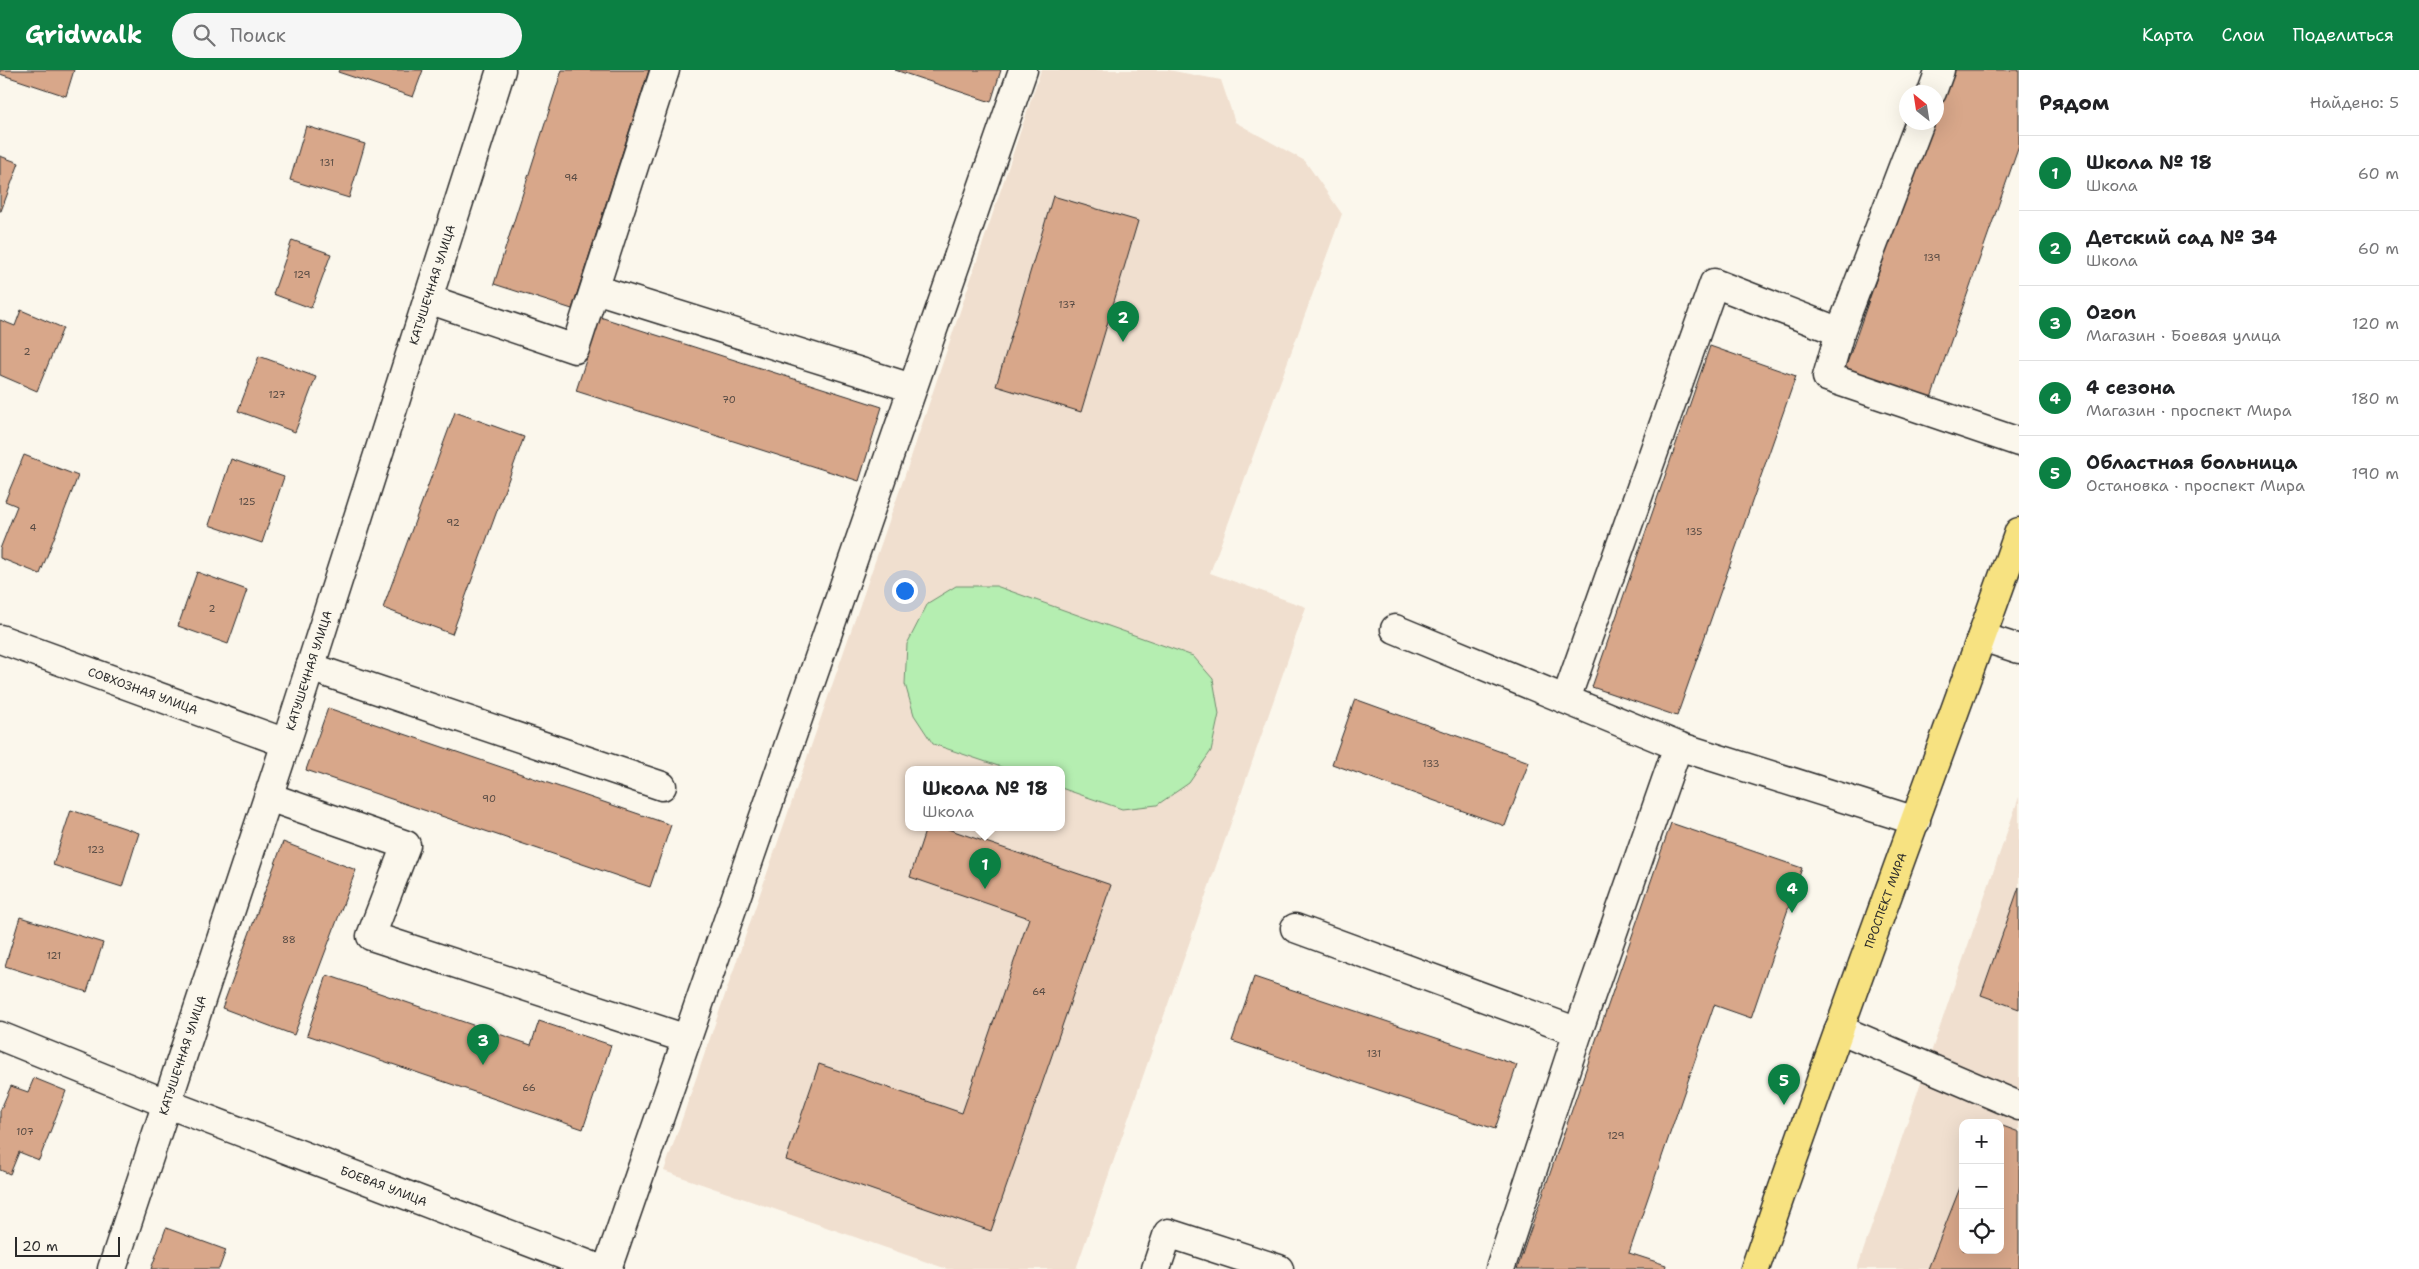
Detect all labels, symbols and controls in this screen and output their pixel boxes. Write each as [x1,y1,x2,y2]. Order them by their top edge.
search box [172,13,522,58]
text: Gridwalk [25,19,142,51]
icon: search [190,21,218,49]
text: Поиск [230,23,286,48]
text: Карта [2142,23,2193,47]
text: Слои [2221,23,2265,47]
text: Поделиться [2293,23,2394,47]
north arrow [1899,85,1944,130]
text: Рядом [2039,89,2109,117]
text: Найдено: 5 [2310,92,2399,113]
text: Школа № 18 [2086,150,2212,175]
house number: 131 [320,156,334,169]
text: 1 [2051,163,2059,184]
text: 60 m [2358,163,2399,184]
house number: 94 [564,171,578,184]
text: Школа [2086,175,2138,196]
street label: КАТУШЕЧНАЯ УЛИЦА [406,222,459,347]
text: Детский сад № 34 [2086,225,2277,250]
text: 2 [2049,238,2061,259]
text: 60 m [2358,238,2399,259]
text: Школа [2086,250,2138,271]
house number: 139 [1923,251,1941,264]
house number: 129 [293,268,311,281]
house number: 137 [1059,298,1075,311]
text: Ozon [2086,300,2136,325]
pin: 2 [1107,301,1139,342]
text: 3 [2049,313,2061,334]
text: 120 m [2352,313,2399,334]
text: Магазин · Боевая улица [2086,325,2281,346]
house number: 2 [24,345,31,358]
text: 4 сезона [2086,375,2175,400]
house number: 127 [269,388,285,401]
text: 4 [2049,388,2061,409]
text: 180 m [2351,388,2399,409]
house number: 70 [722,393,736,406]
text: Магазин · проспект Мира [2086,400,2292,421]
text: Областная больница [2086,450,2297,475]
text: 5 [2050,463,2060,484]
text: 190 m [2352,463,2399,484]
text: Остановка · проспект Мира [2086,475,2305,496]
house number: 125 [239,495,255,508]
house number: 92 [446,516,460,529]
house number: 4 [30,521,37,534]
house number: 135 [1686,525,1702,538]
your location [892,578,918,604]
house number: 2 [209,602,216,615]
street label: КАТУШЕЧНАЯ УЛИЦА [282,608,336,733]
street label: СОВХОЗНАЯ УЛИЦА [86,664,200,718]
house number: 133 [1422,757,1440,770]
popup [905,766,1065,831]
text: Школа № 18 [922,776,1048,801]
house number: 90 [482,792,496,805]
text: Школа [922,801,974,822]
house number: 123 [87,843,105,856]
pin: 1 [969,848,1001,889]
street label: ПРОСПЕКТ МИРА [1861,850,1911,951]
pin: 4 [1776,872,1808,913]
house number: 88 [282,933,296,946]
house number: 121 [47,949,61,962]
house number: 64 [1032,985,1046,998]
street label: КАТУШЕЧНАЯ УЛИЦА [155,993,210,1117]
pin: 3 [467,1024,499,1065]
house number: 131 [1367,1047,1381,1060]
pin: 5 [1768,1064,1800,1105]
house number: 66 [522,1081,536,1094]
map controls [1959,1119,2004,1254]
button: + [1959,1119,2004,1164]
house number: 107 [16,1125,34,1138]
house number: 129 [1607,1129,1625,1142]
street label: БОЕВАЯ УЛИЦА [338,1162,430,1210]
button: − [1959,1164,2004,1209]
button: locate [1959,1209,2004,1254]
scale bar [15,1234,120,1257]
text: 20 m [22,1237,58,1255]

